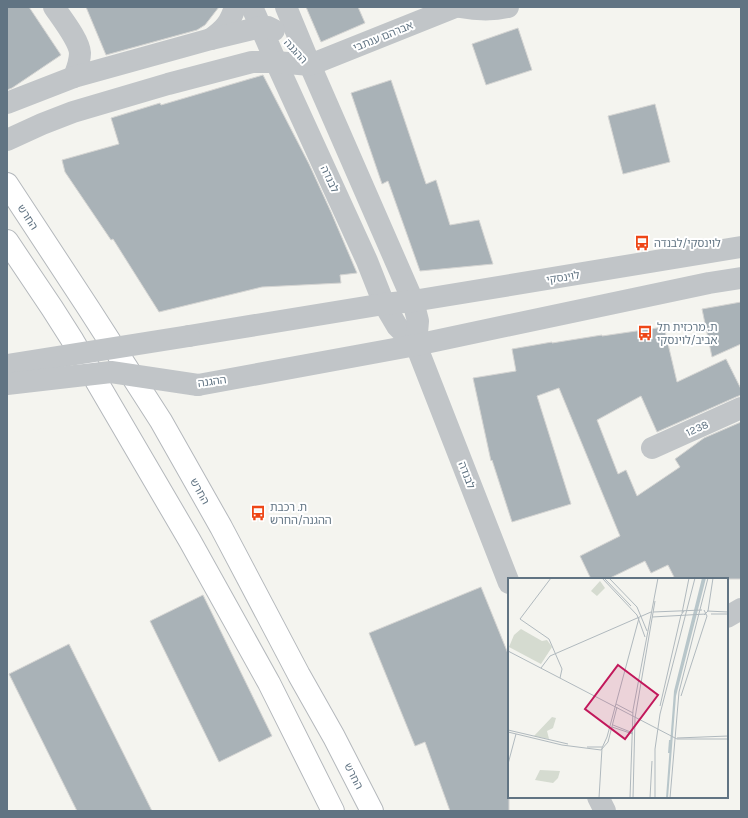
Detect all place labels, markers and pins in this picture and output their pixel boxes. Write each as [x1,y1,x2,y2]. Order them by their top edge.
bus stop icon: לוינסקי/לבנדה [633,234,651,252]
place label: לוינסקי/לבנדה [654,237,721,250]
place label: ת. מרכזית תל אביב/לוינסקי [657,321,718,347]
bus stop icon: ת. מרכזית תל אביב/לוינסקי [636,324,654,342]
place label: ת. רכבת ההגנה/החרש [270,501,332,527]
bus stop icon: ת. רכבת ההגנה/החרש [249,504,267,522]

